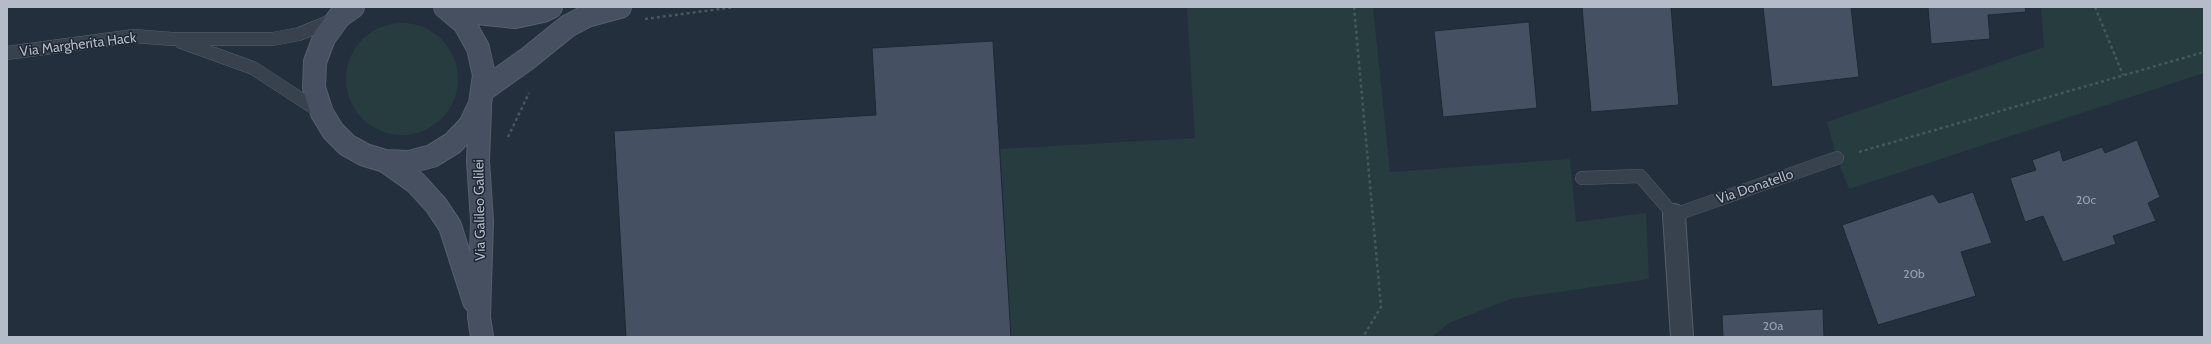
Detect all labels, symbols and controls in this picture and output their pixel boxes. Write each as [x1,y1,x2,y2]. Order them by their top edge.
street label: Via Margherita Hack [19,30,137,60]
street label: Via Galileo Galilei [471,159,489,261]
street label: Via Donatello [1714,166,1796,208]
house number: 20c [2076,193,2096,207]
house number: 20b [1903,267,1925,281]
house number: 20a [1763,319,1783,333]

